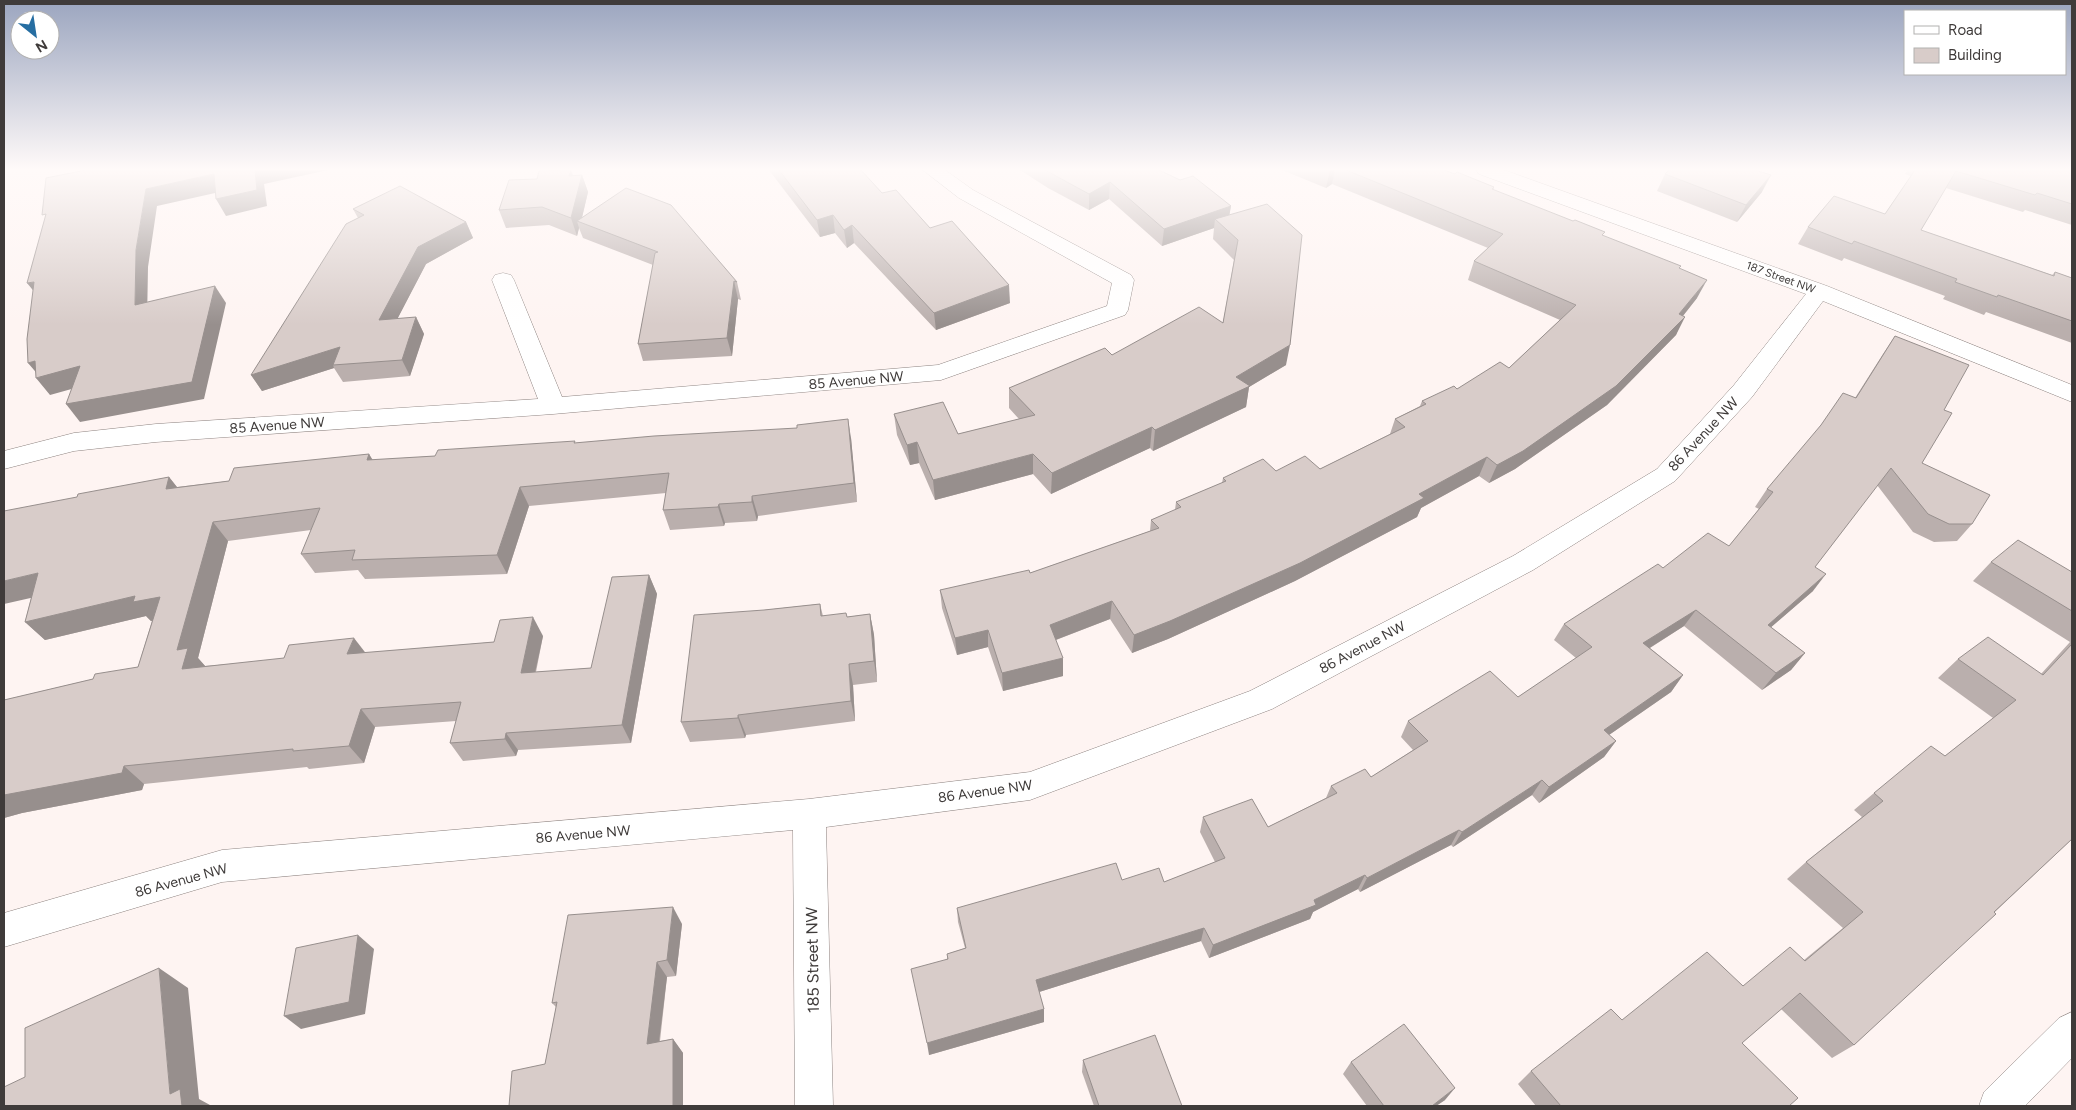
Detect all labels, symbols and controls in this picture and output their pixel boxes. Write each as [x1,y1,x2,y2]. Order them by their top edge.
north arrow [10,10,60,60]
legend [1904,10,2066,75]
text: Road [1948,21,1983,39]
text: N [32,36,50,56]
text: Building [1948,46,2002,64]
street label: 187 Street NW [1745,259,1818,296]
street label: 85 Avenue NW [808,368,905,393]
street label: 86 Avenue NW [1665,393,1742,475]
street label: 85 Avenue NW [229,414,326,437]
street label: 86 Avenue NW [1316,617,1409,677]
street label: 86 Avenue NW [937,776,1034,807]
street label: 86 Avenue NW [535,822,632,847]
street label: 86 Avenue NW [133,860,230,901]
street label: 185 Street NW [802,906,823,1013]

